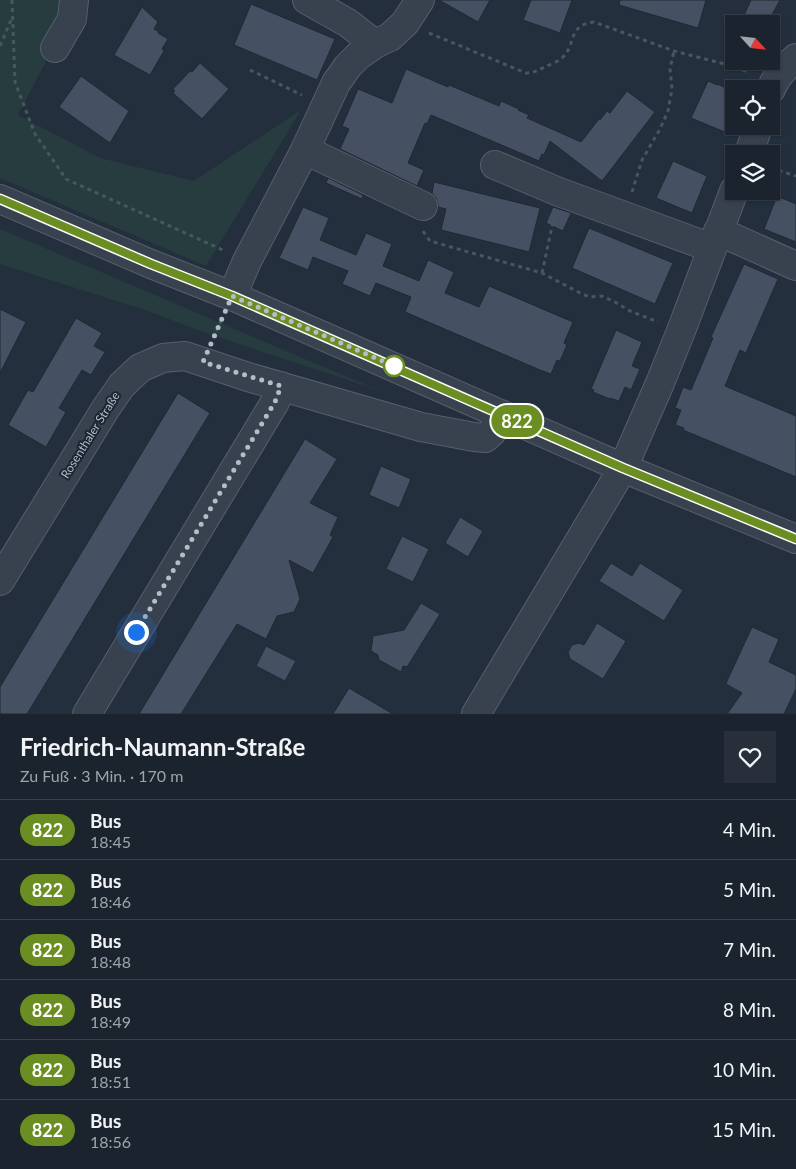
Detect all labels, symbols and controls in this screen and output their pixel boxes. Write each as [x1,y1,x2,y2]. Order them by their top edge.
north arrow [725,15,780,70]
map controls [725,15,780,200]
button: locate [725,80,780,135]
button: layers [725,145,780,200]
unlabelled marker [383,355,405,377]
street label: Rosenthaler Straße [57,389,123,481]
line badge: 822 [488,405,546,437]
text: 822 [501,410,533,432]
your location [124,620,149,645]
button: heart [724,731,776,783]
text: Friedrich-Naumann-Straße [20,732,305,761]
text: Zu Fuß · 3 Min. · 170 m [20,766,183,785]
text: Bus [90,809,121,832]
text: 4 Min. [723,818,776,841]
text: 822 [32,819,63,841]
text: 18:45 [90,832,131,851]
text: Bus [90,869,121,892]
text: 5 Min. [723,878,776,901]
text: 822 [32,879,63,901]
text: 18:46 [90,892,131,911]
text: Bus [90,929,121,952]
text: 7 Min. [723,938,776,961]
text: 822 [32,939,63,961]
text: 18:48 [90,952,131,971]
text: Bus [90,989,121,1012]
text: 8 Min. [723,998,776,1021]
text: 822 [32,999,63,1021]
text: 18:49 [90,1012,131,1031]
text: Bus [90,1049,121,1072]
text: 10 Min. [712,1058,776,1081]
text: 822 [32,1059,63,1081]
text: 18:51 [90,1072,131,1091]
text: Bus [90,1109,121,1132]
text: 15 Min. [712,1118,776,1141]
text: 822 [32,1119,63,1141]
text: 18:56 [90,1132,131,1151]

